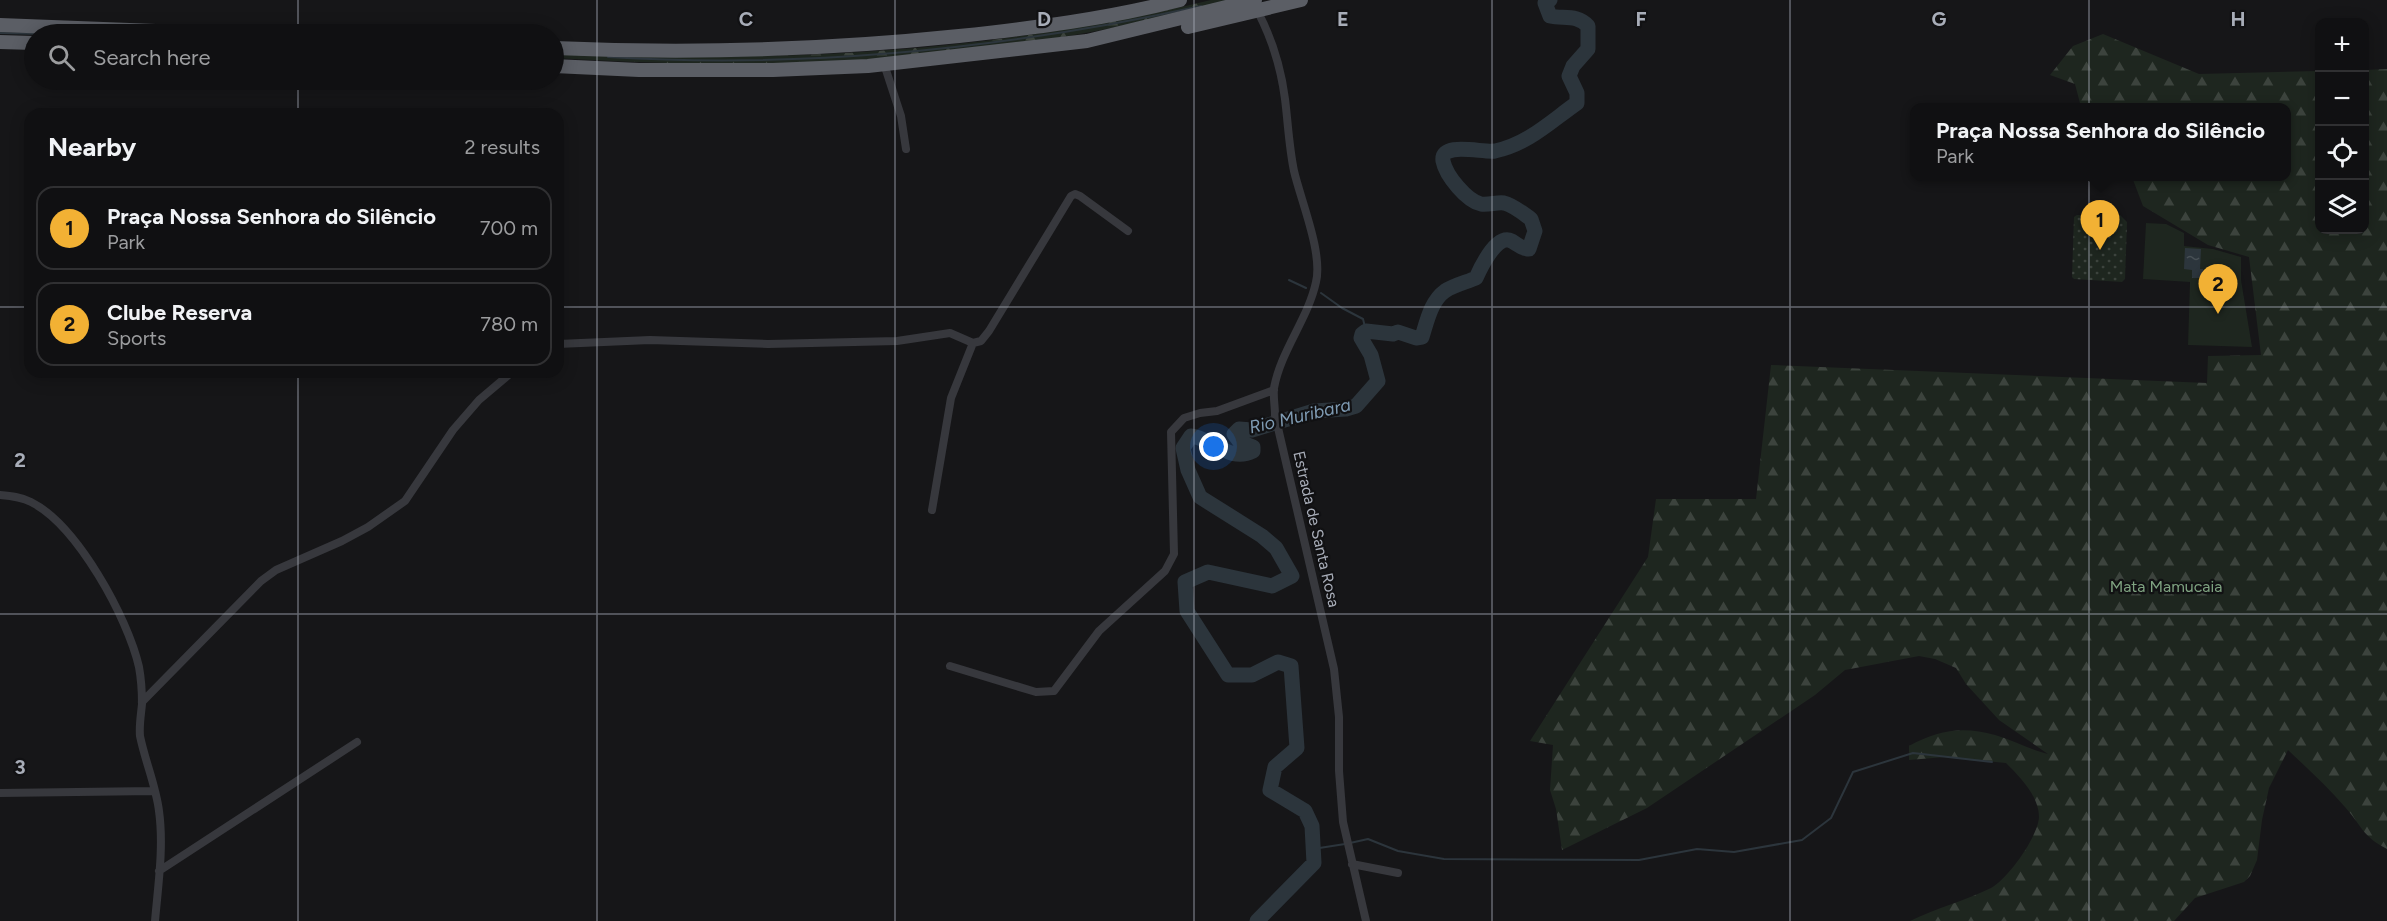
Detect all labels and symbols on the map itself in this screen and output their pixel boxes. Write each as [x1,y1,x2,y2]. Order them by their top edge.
text: C [739,7,753,31]
text: D [1037,7,1051,31]
text: E [1337,7,1349,31]
text: F [1635,7,1647,31]
text: G [1932,7,1947,31]
text: H [2231,7,2246,31]
pin: 1 [2080,200,2120,250]
pin: 2 [2198,264,2238,314]
water label: Rio Muribara [1247,394,1353,438]
your location [1199,432,1228,461]
text: 2 [14,448,26,472]
street label: Estrada de Santa Rosa [1289,449,1344,609]
park label: Mata Mamucaia [2110,577,2222,596]
text: 3 [14,755,26,779]

